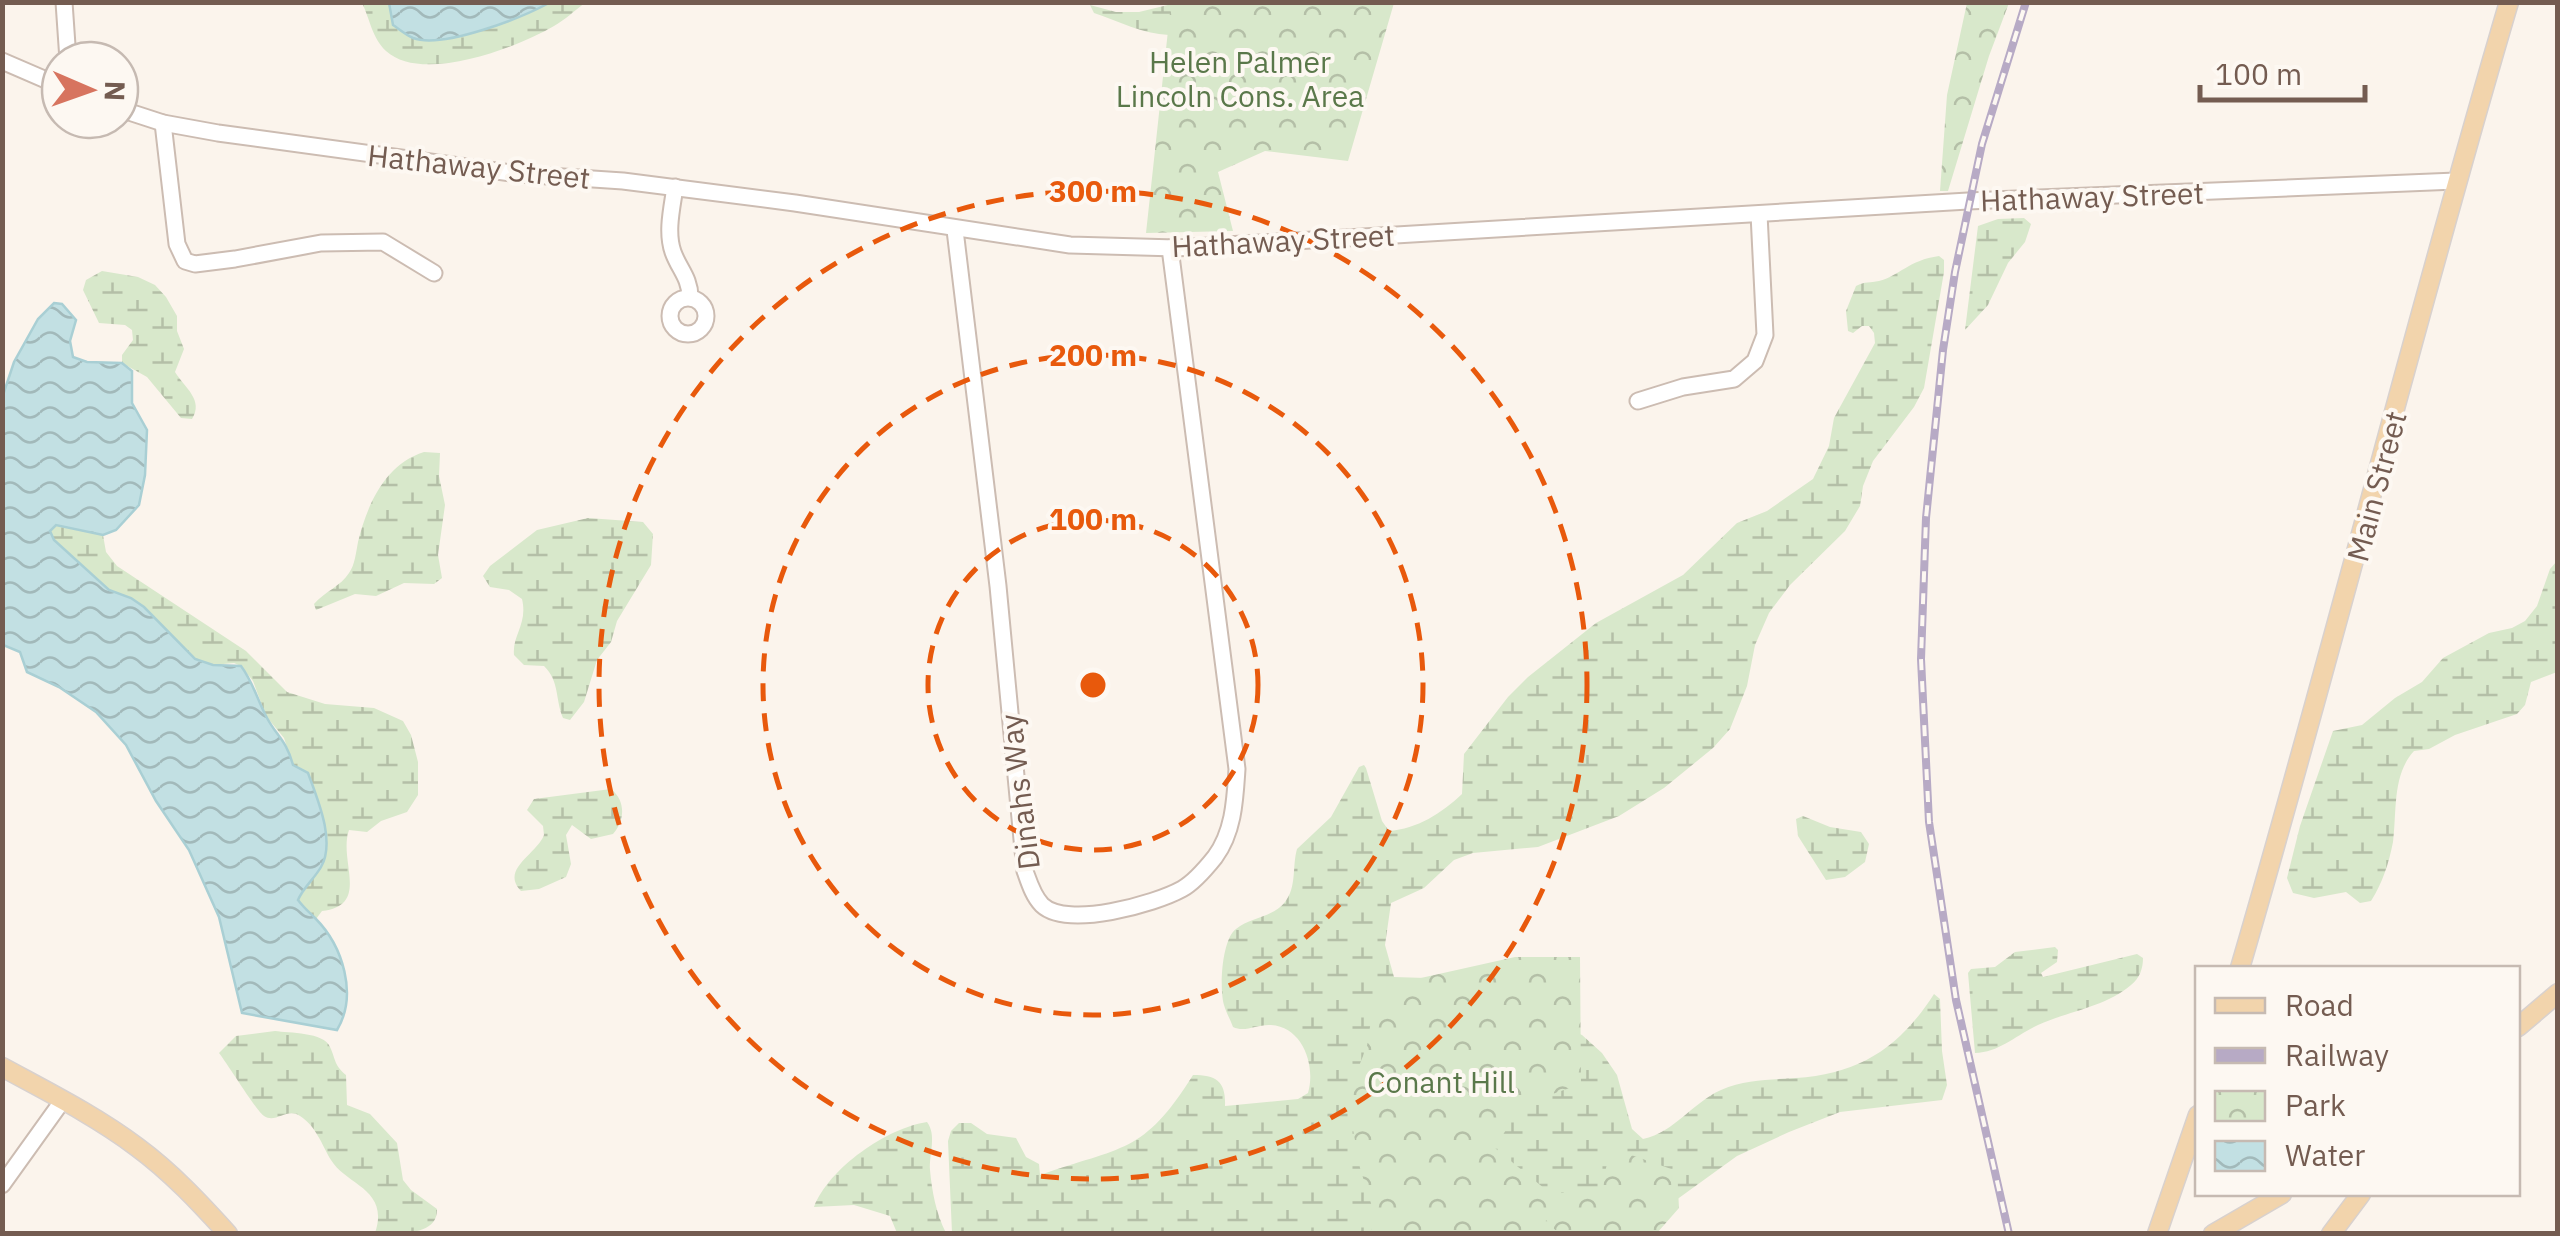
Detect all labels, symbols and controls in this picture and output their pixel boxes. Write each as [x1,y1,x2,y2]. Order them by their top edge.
north arrow [40,40,140,140]
scale bar [2200,40,2365,102]
park label: Helen Palmer Lincoln Cons. Area [1116,42,1364,115]
text: 100 m [2215,54,2302,93]
text: N [97,80,134,102]
street label: Hathaway Street [366,135,592,197]
text: 300 m [1049,171,1137,210]
street label: Hathaway Street [1980,173,2204,219]
street label: Hathaway Street [1170,215,1396,265]
text: 200 m [1049,335,1137,374]
street label: Main Street [2337,406,2415,566]
text: 100 m [1049,499,1137,538]
centre of rings [1075,667,1111,703]
street label: Dinahs Way [990,712,1048,872]
legend [2195,966,2520,1196]
text: Road [2285,985,2354,1024]
text: Railway [2285,1035,2389,1074]
park label: Conant Hill [1367,1062,1515,1101]
text: Park [2285,1085,2346,1124]
text: Water [2285,1135,2365,1174]

